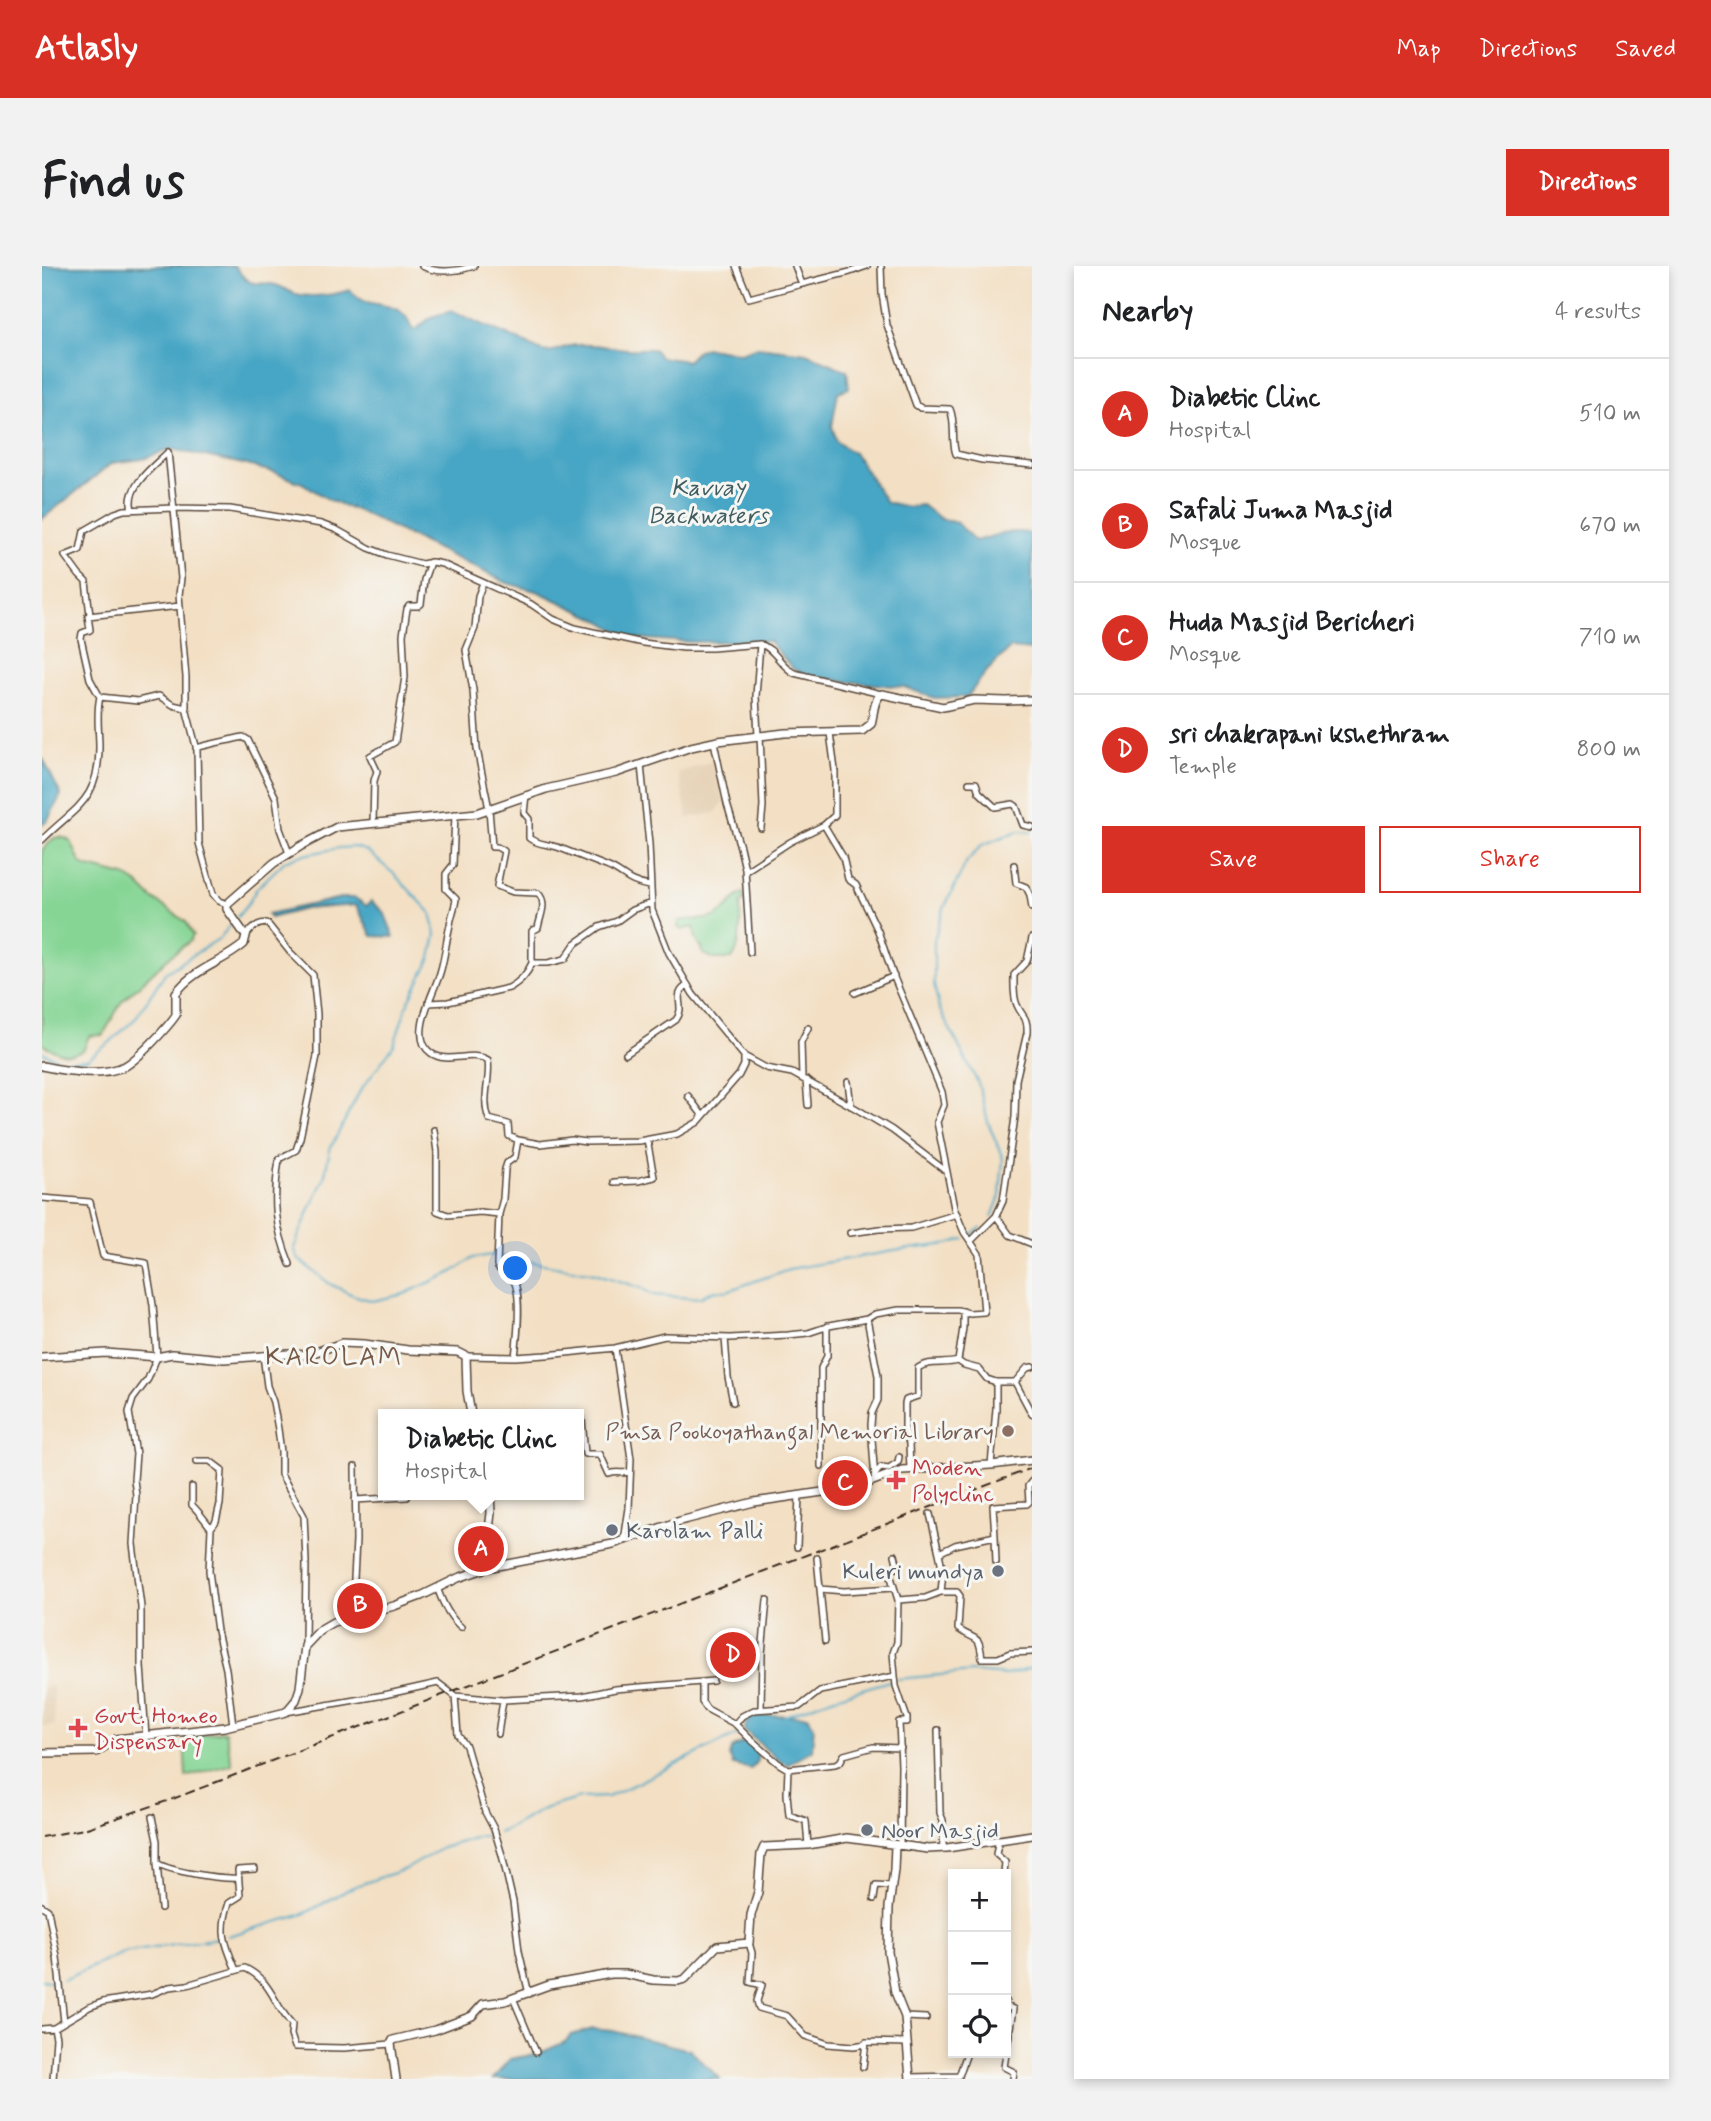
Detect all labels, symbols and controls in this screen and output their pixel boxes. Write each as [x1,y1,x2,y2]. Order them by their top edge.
text: Atlasly [35,27,138,71]
text: Map [1397,34,1441,65]
text: Directions [1479,34,1577,65]
text: Saved [1615,34,1676,65]
button: Directions [1506,149,1669,216]
text: Find us [42,150,185,215]
text: Nearby [1102,292,1193,331]
text: 4 results [1555,297,1641,327]
text: Diabetic Clinc [1169,382,1320,416]
text: A [1117,399,1133,429]
text: 510 m [1579,399,1641,429]
text: Hospital [1169,416,1251,446]
water label: Kavvay Backwaters [648,473,770,532]
text: Safali Juma Masjid [1169,494,1393,528]
text: B [1118,511,1132,541]
text: 670 m [1579,511,1641,541]
text: Mosque [1169,528,1241,558]
text: Huda Masjid Bericheri [1169,606,1415,640]
text: C [1117,623,1133,653]
text: 710 m [1579,623,1641,653]
text: Mosque [1169,640,1241,670]
text: sri chakrapani kshethram [1169,718,1450,752]
text: D [1117,735,1133,765]
text: 800 m [1577,735,1641,765]
text: Temple [1169,752,1237,782]
button: Save [1102,826,1365,893]
button: Share [1379,826,1641,893]
your location [498,1251,532,1285]
district label: KAROLAM [265,1341,403,1375]
popup [378,1409,584,1500]
place label: Pmsa Pookoyathangal Memorial Library [606,1418,994,1450]
text: Diabetic Clinc [405,1423,557,1457]
marker: Pmsa Pookoyathangal Memorial Library [1000,1423,1016,1439]
place label: Moden Polyclinc [912,1454,994,1510]
text: Hospital [405,1457,487,1487]
pin: C [822,1457,868,1509]
marker: Moden Polyclinc [886,1470,906,1490]
place label: Karolam Palli [626,1517,764,1547]
marker: Karolam Palli [604,1522,620,1538]
pin: A [458,1523,504,1575]
place label: Kuleri mundya [842,1558,984,1588]
marker: Kuleri mundya [990,1563,1006,1579]
pin: B [337,1580,383,1632]
pin: D [710,1629,756,1681]
place label: Govt. Homeo Dispensary [94,1702,218,1758]
marker: Govt. Homeo Dispensary [68,1718,88,1738]
place label: Noor Masjid [881,1817,999,1847]
marker: Noor Masjid [859,1822,875,1838]
map controls [948,1869,1011,2058]
button: + [948,1869,1011,1932]
button: − [948,1932,1011,1995]
button: locate [948,1995,1011,2058]

